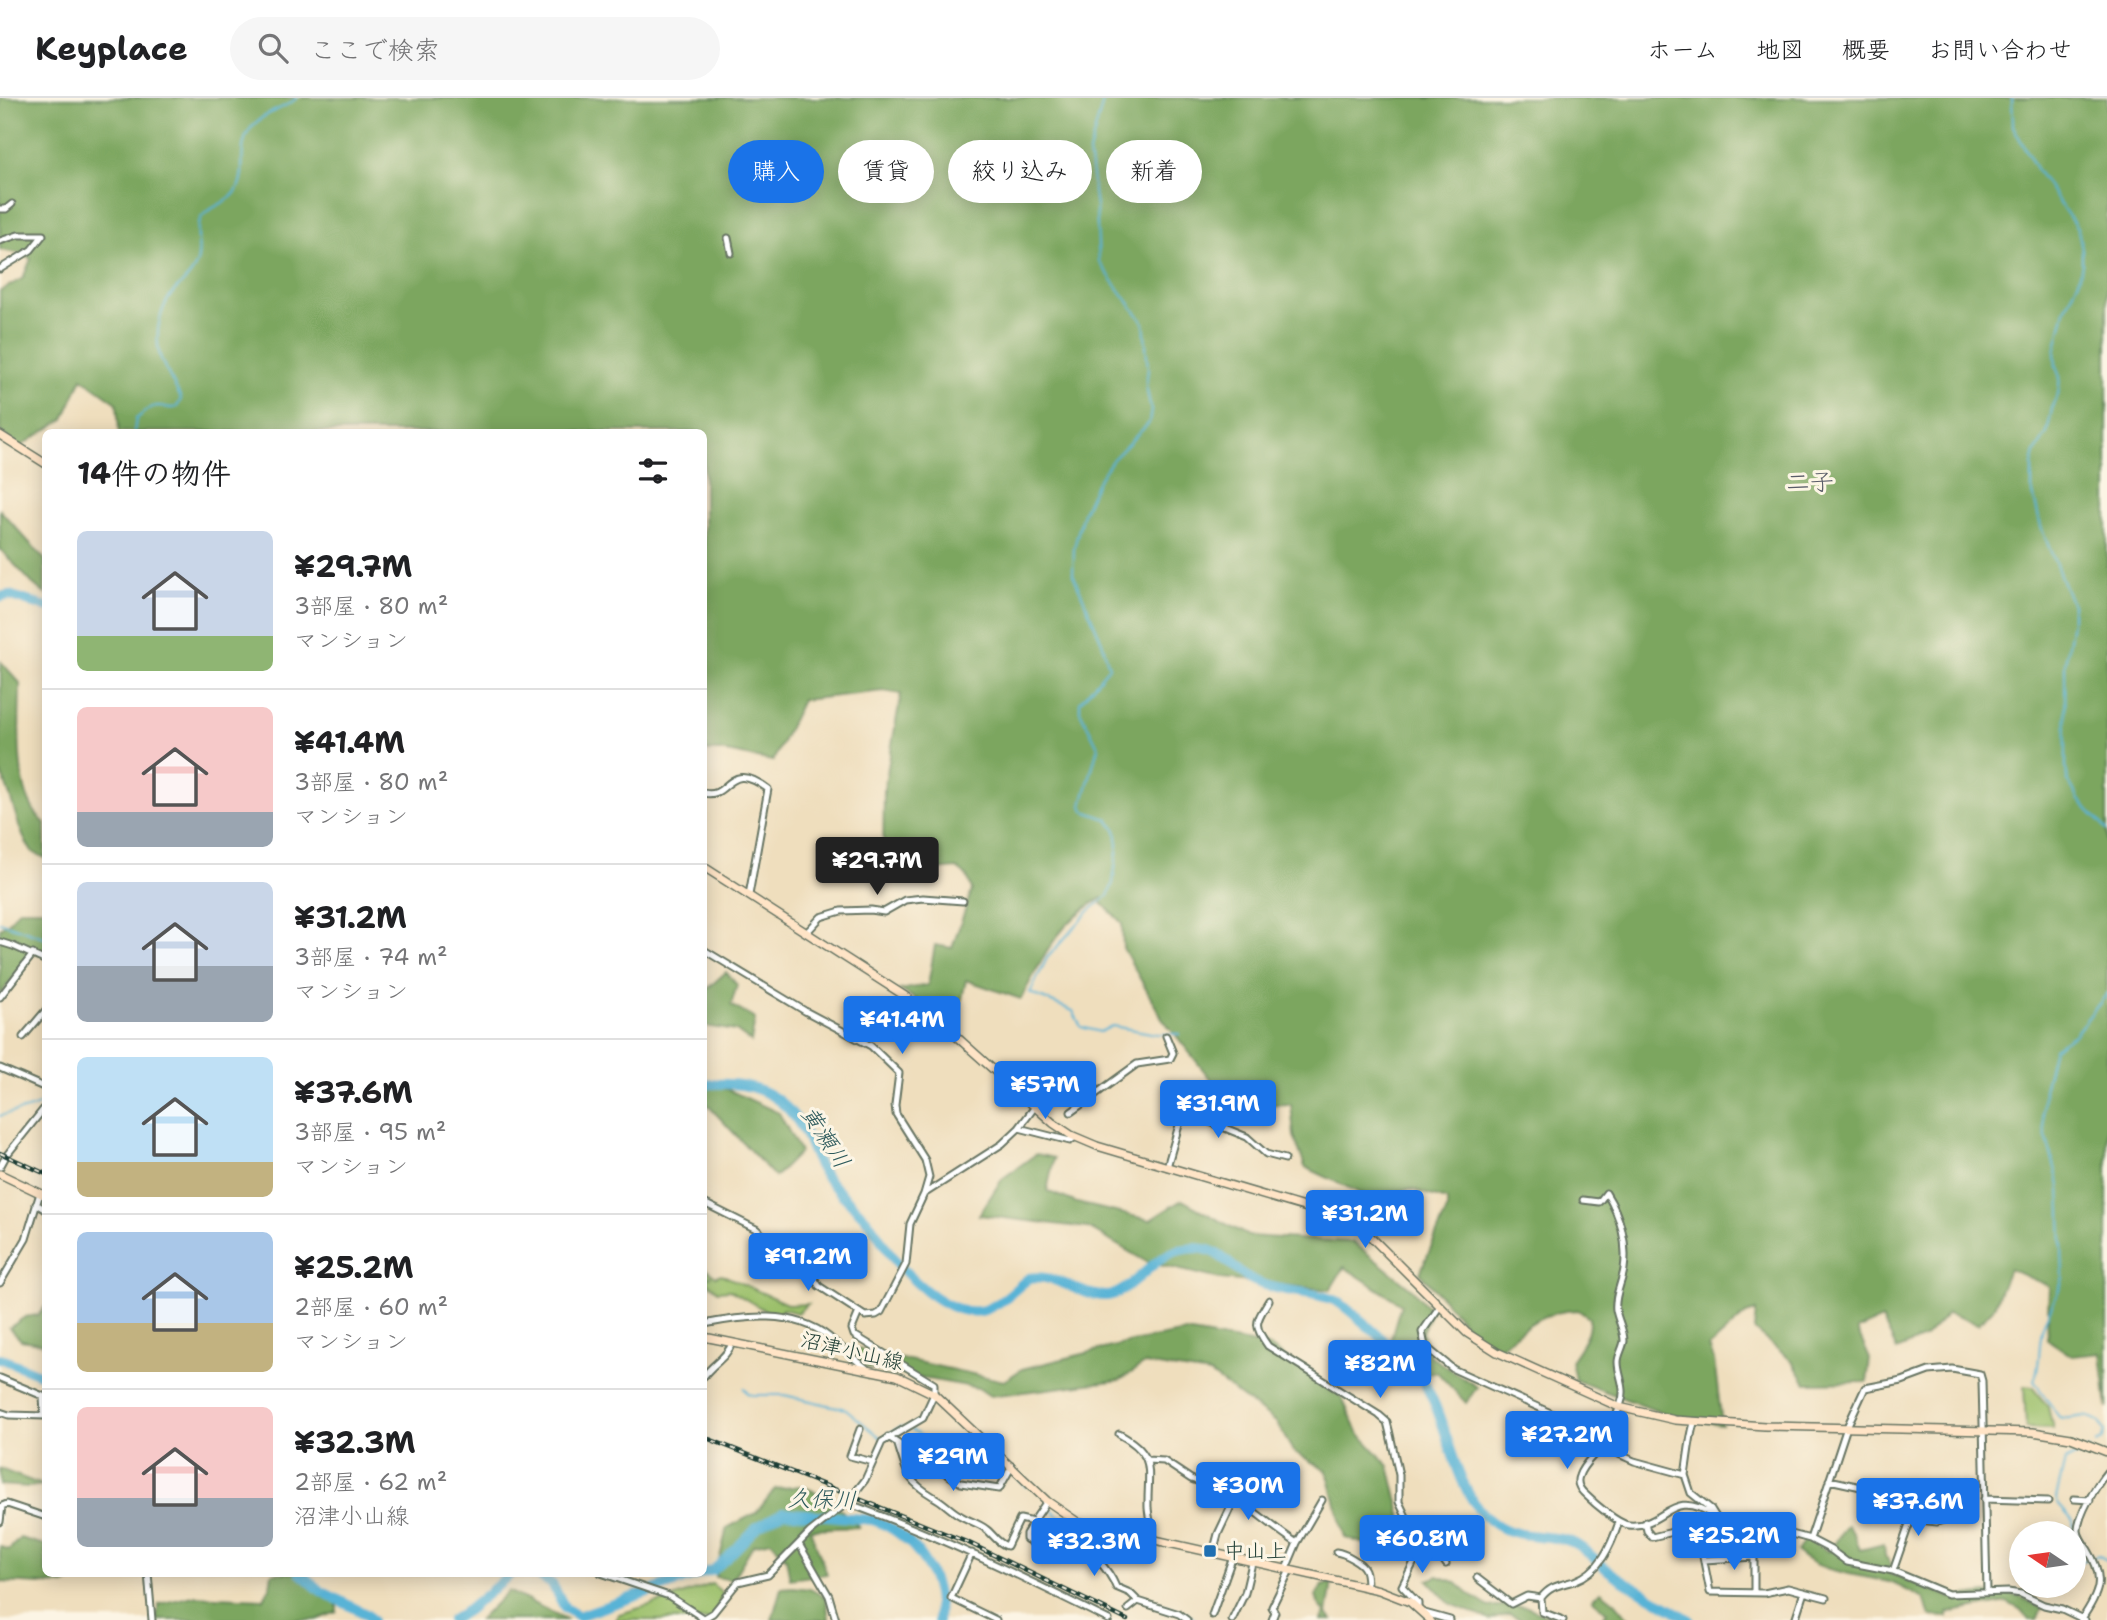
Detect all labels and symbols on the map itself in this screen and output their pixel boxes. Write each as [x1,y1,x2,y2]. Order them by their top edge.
district label: 二子 [1786,466,1834,498]
pin: ¥29.7M [820,838,934,897]
pin: ¥41.4M [845,996,959,1056]
pin: ¥57M [1004,1062,1086,1121]
pin: ¥31.9M [1161,1080,1275,1140]
water label: 黄瀬川 [795,1100,857,1174]
pin: ¥31.2M [1308,1190,1422,1250]
pin: ¥91.2M [751,1234,865,1293]
street label: 沼津小山線 [798,1326,906,1376]
pin: ¥82M [1339,1340,1421,1400]
pin: ¥27.2M [1510,1412,1624,1471]
pin: ¥29M [912,1434,994,1493]
pin: ¥30M [1207,1462,1289,1522]
pin: ¥37.6M [1861,1478,1975,1538]
water label: 久保川 [787,1483,857,1515]
pin: ¥25.2M [1677,1512,1791,1572]
pin: ¥60.8M [1365,1516,1479,1575]
pin: ¥32.3M [1037,1518,1151,1578]
north arrow [2009,1521,2086,1598]
place label: 中山上 [1224,1537,1287,1565]
marker: 中山上 [1202,1543,1218,1559]

